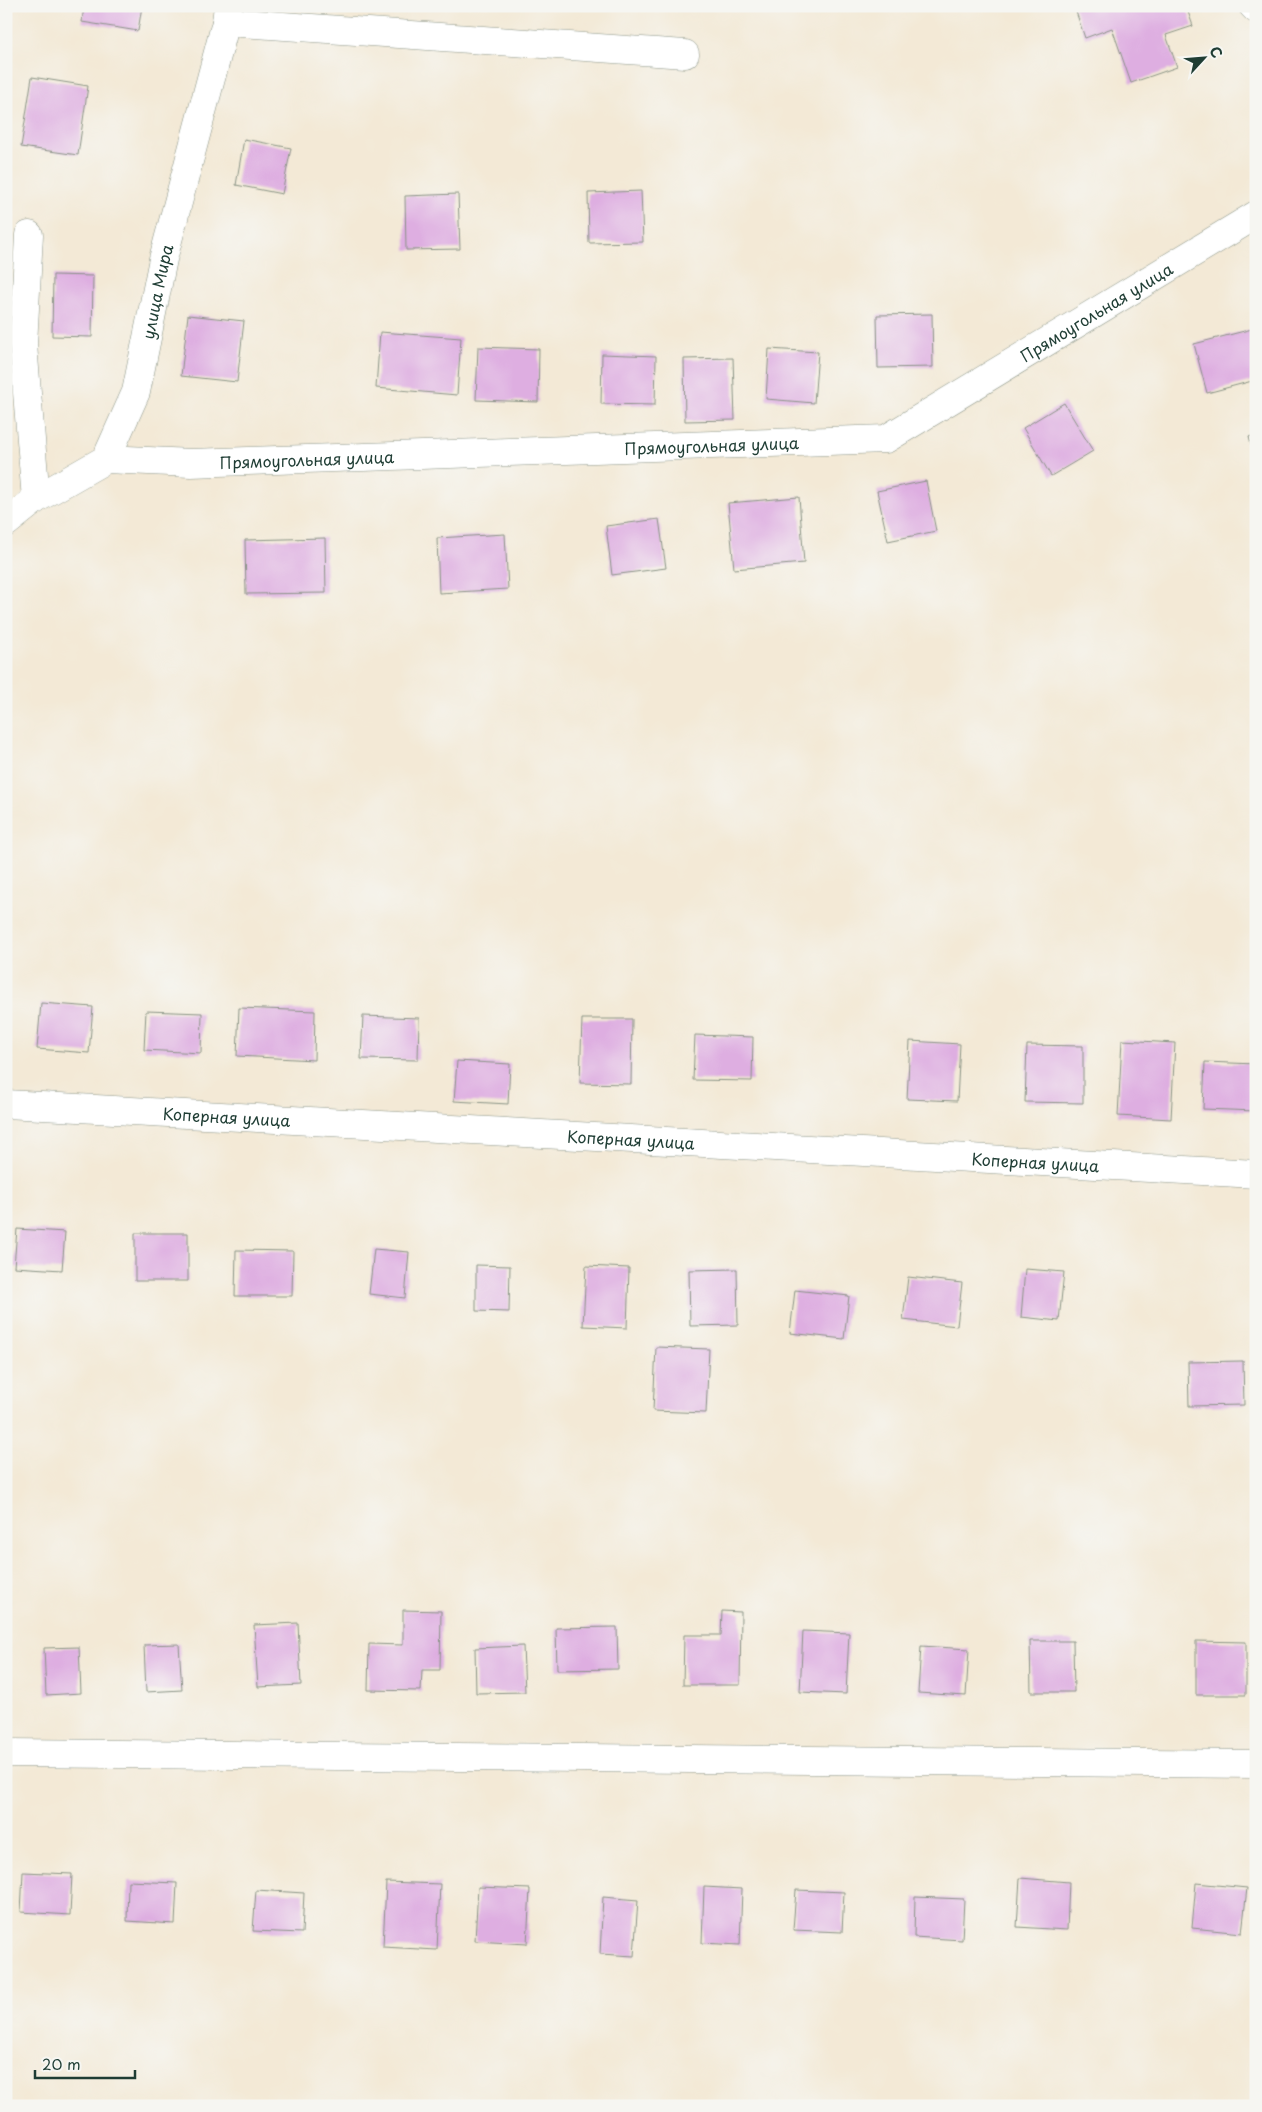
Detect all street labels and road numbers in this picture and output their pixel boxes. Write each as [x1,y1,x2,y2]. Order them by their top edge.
street label: улица Мира [135,241,178,341]
street label: Прямоугольная улица [1015,256,1177,367]
street label: Прямоугольная улица [624,430,799,460]
street label: Прямоугольная улица [219,444,394,474]
street label: Коперная улица [162,1101,291,1132]
street label: Коперная улица [567,1123,695,1155]
street label: Коперная улица [971,1146,1100,1177]

